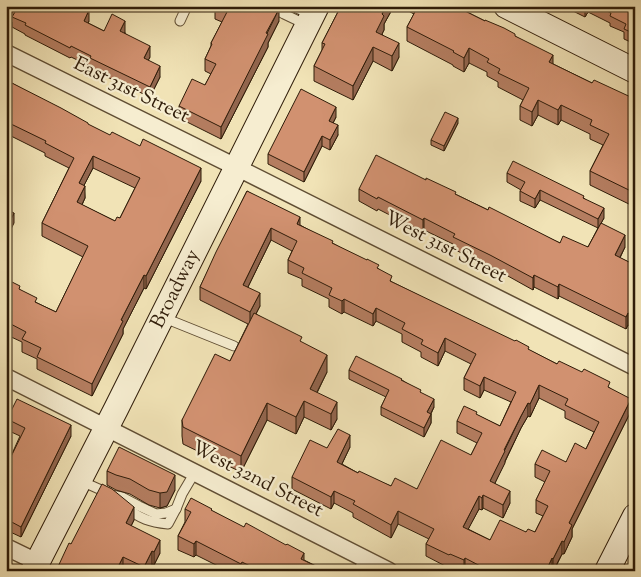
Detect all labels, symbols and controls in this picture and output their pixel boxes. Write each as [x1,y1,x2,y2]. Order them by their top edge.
street label: East 31st Street [68,50,194,132]
street label: West 31st Street [379,205,511,291]
street label: Broadway [144,245,208,334]
street label: West 32nd Street [186,434,328,526]

